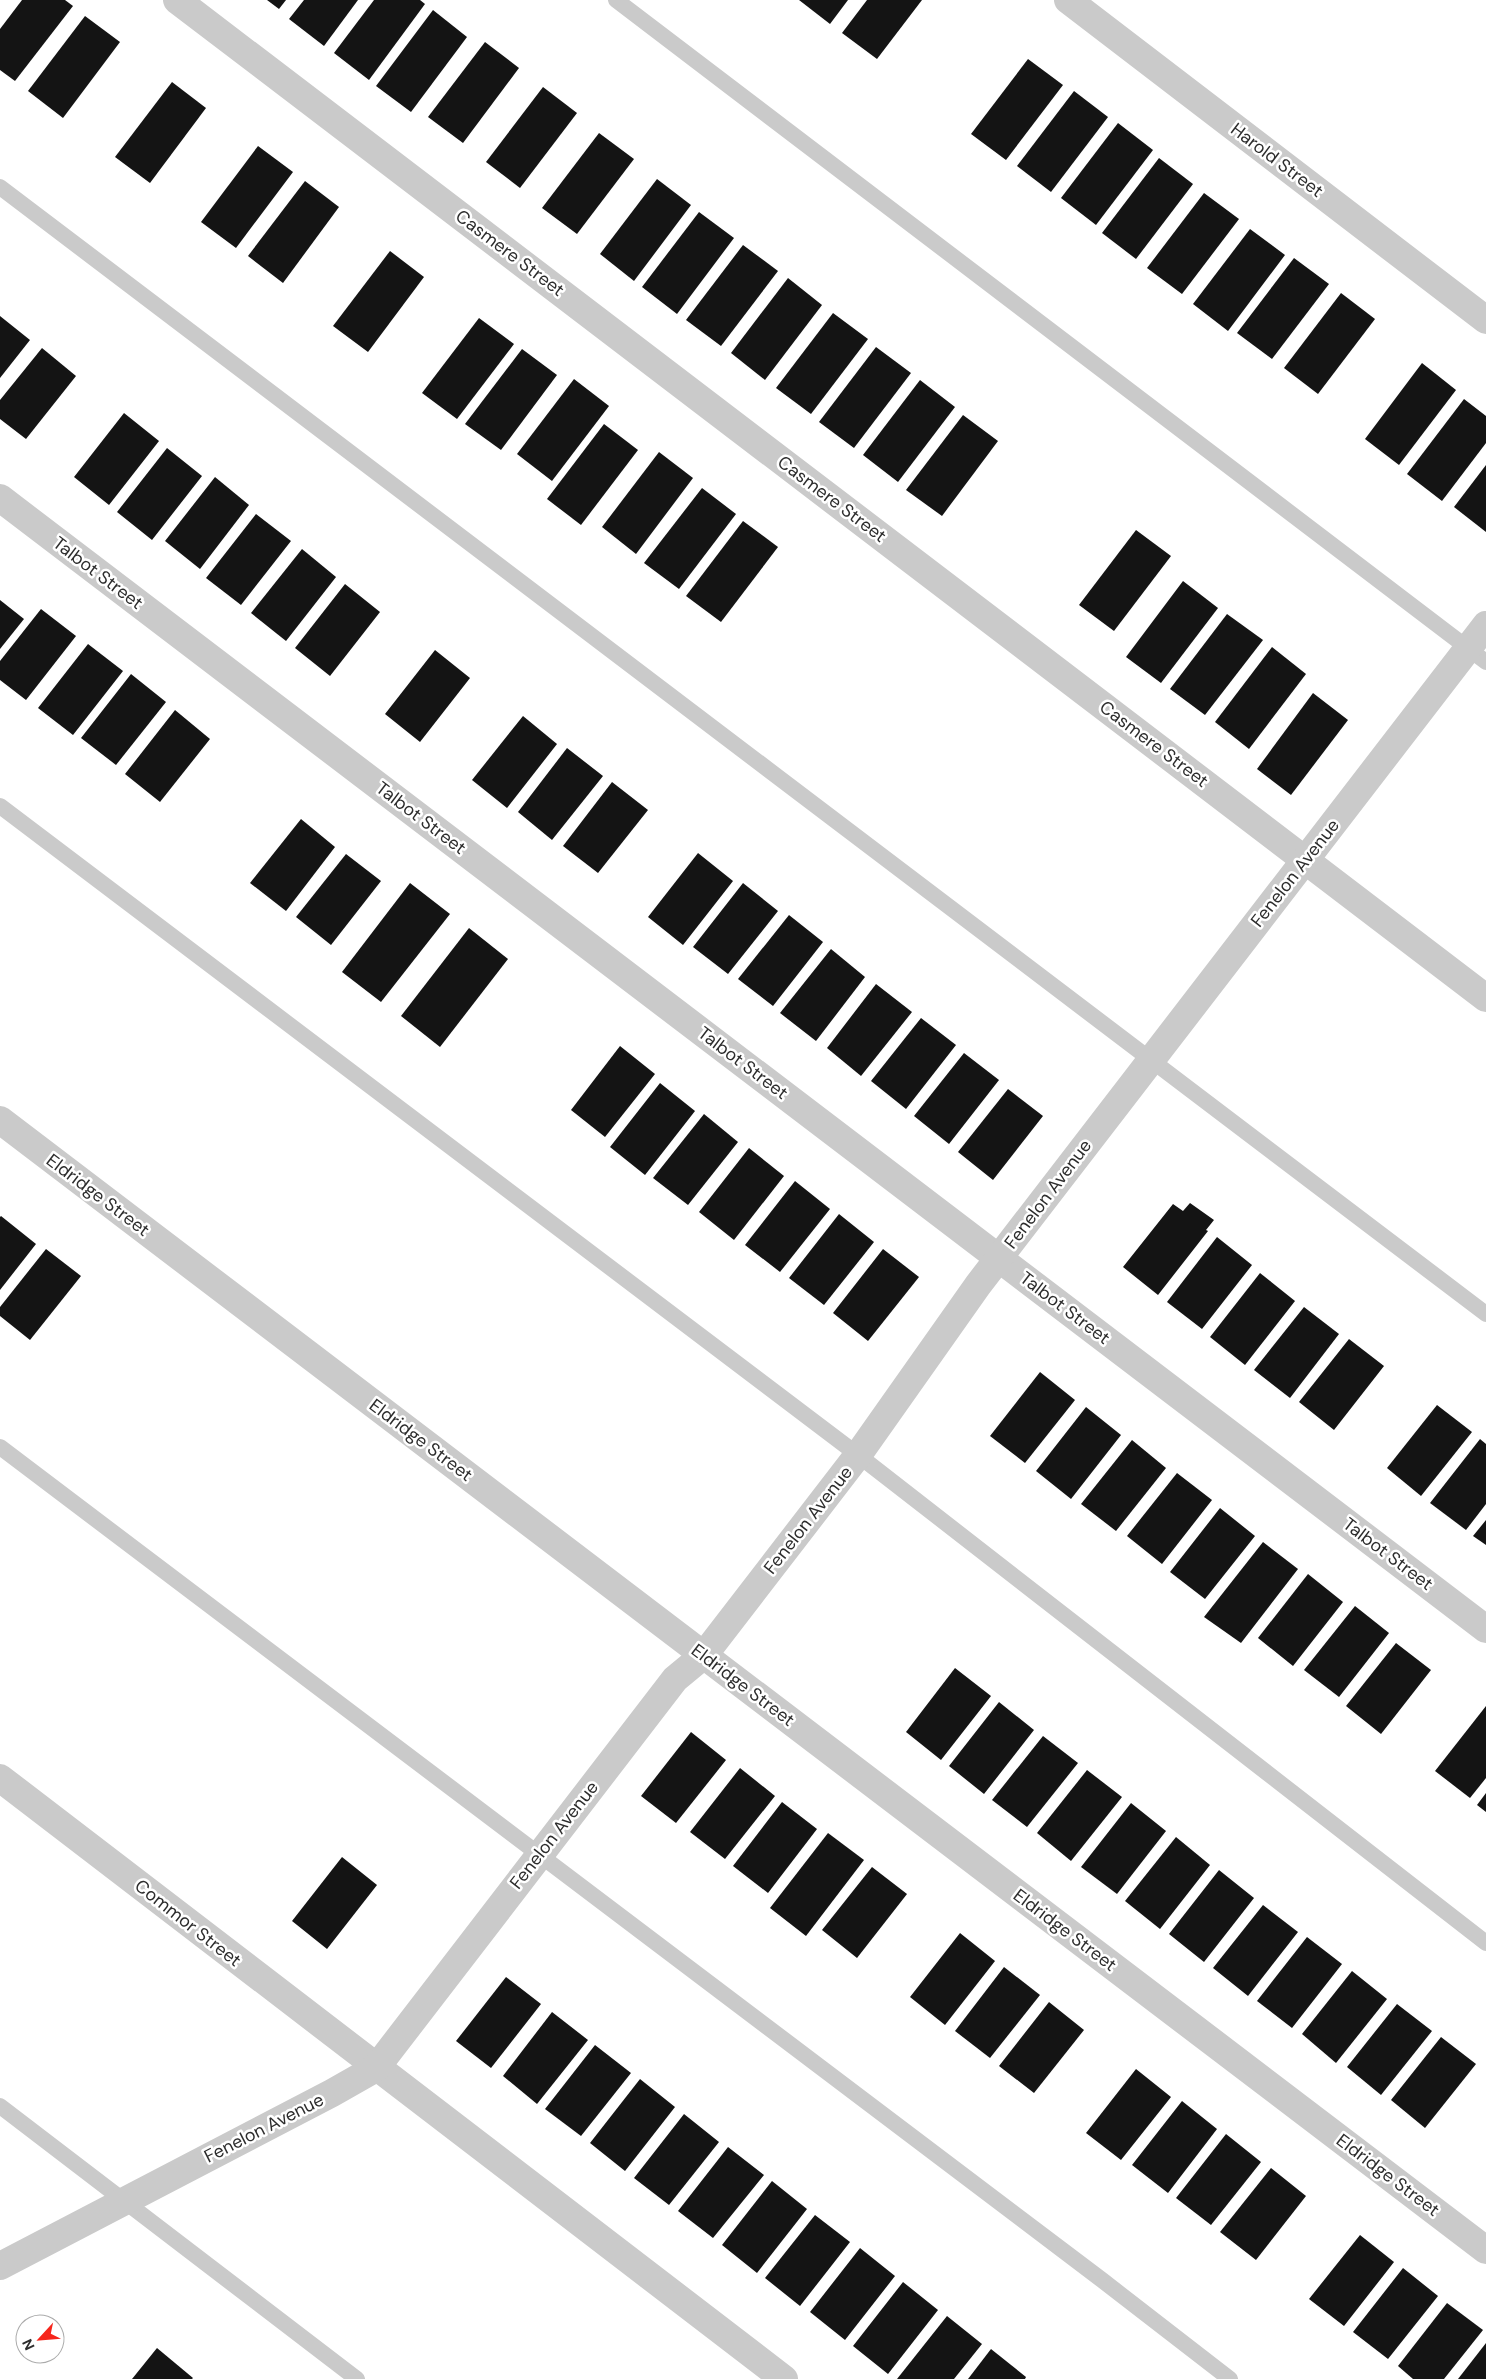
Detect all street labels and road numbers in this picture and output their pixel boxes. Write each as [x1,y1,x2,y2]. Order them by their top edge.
street label: Harold Street [1226,117,1328,203]
street label: Casmere Street [451,204,569,302]
street label: Casmere Street [773,450,891,548]
street label: Talbot Street [48,531,148,615]
street label: Casmere Street [1095,695,1213,793]
street label: Talbot Street [371,776,471,860]
street label: Fenelon Avenue [1245,814,1345,932]
street label: Talbot Street [693,1021,793,1105]
street label: Fenelon Avenue [999,1134,1097,1254]
street label: Eldridge Street [41,1148,155,1242]
street label: Talbot Street [1015,1266,1115,1350]
street label: Eldridge Street [364,1393,478,1487]
street label: Fenelon Avenue [758,1461,858,1579]
street label: Talbot Street [1338,1512,1438,1596]
street label: Eldridge Street [686,1638,800,1732]
street label: Fenelon Avenue [504,1776,604,1894]
street label: Commor Street [130,1874,246,1972]
street label: Eldridge Street [1008,1883,1122,1977]
street label: Fenelon Avenue [200,2088,328,2168]
street label: Eldridge Street [1331,2128,1445,2222]

